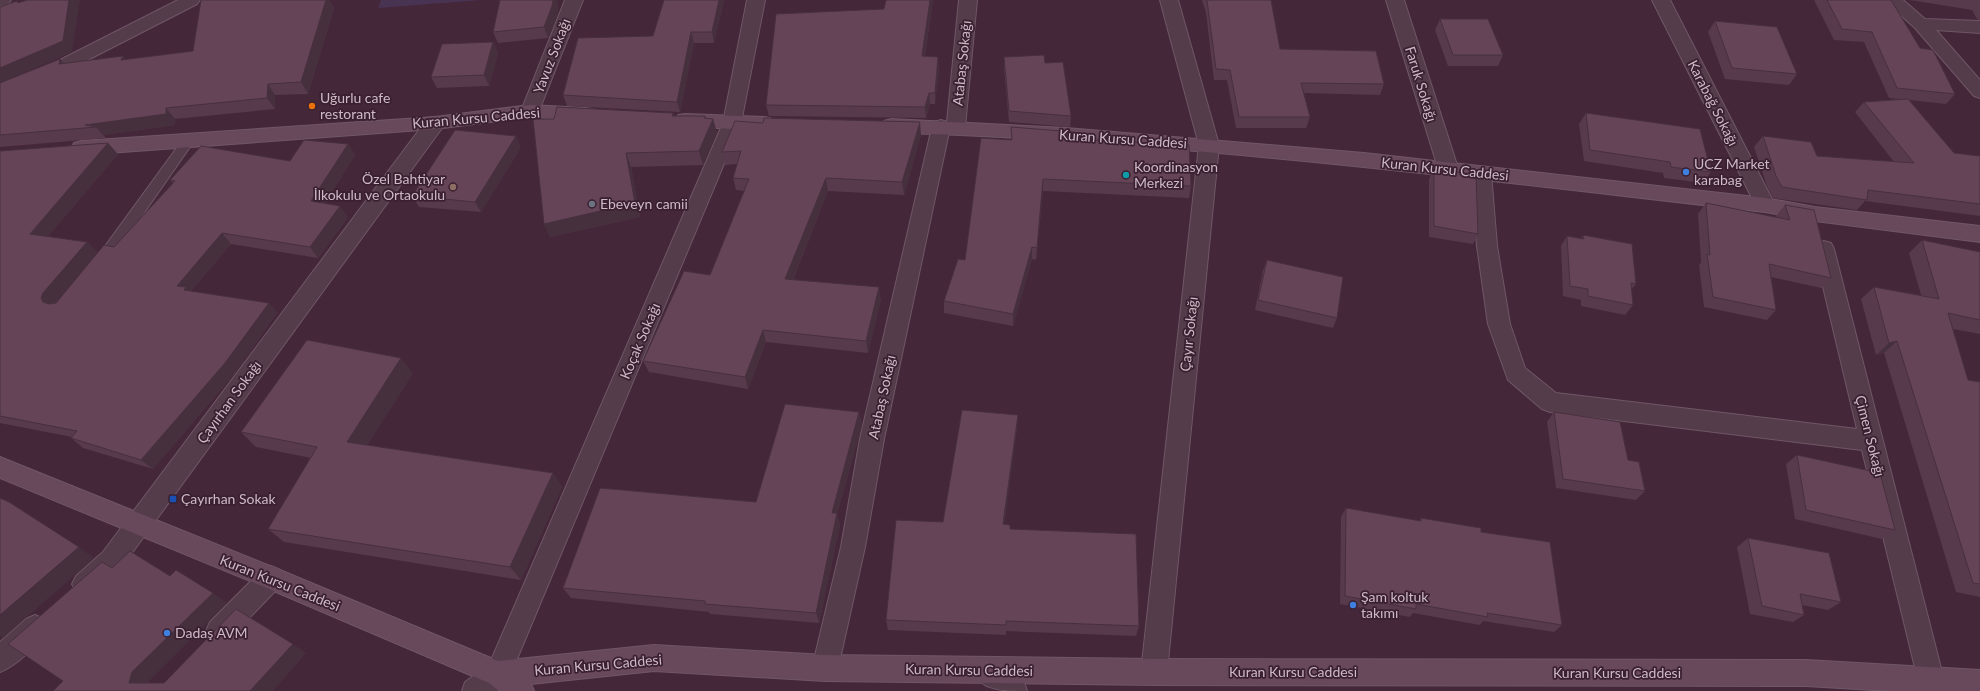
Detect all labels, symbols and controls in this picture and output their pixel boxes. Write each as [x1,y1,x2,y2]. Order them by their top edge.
street label: Yavuz Sokağı [529,16,574,96]
street label: Atabaş Sokağı [949,19,974,106]
street label: Faruk Sokağı [1402,44,1441,123]
street label: Karabağ Sokağı [1685,57,1742,149]
place label: Uğurlu cafe restorant [320,89,390,122]
marker: Uğurlu cafe restorant [307,101,317,111]
street label: Kuran Kursu Caddesi [411,103,541,132]
street label: Kuran Kursu Caddesi [1059,126,1188,151]
street label: Kuran Kursu Caddesi [1380,153,1510,184]
place label: UCZ Market karabag [1694,155,1770,188]
place label: Koordinasyon Merkezi [1134,158,1218,191]
marker: UCZ Market karabag [1681,167,1691,177]
place label: Özel Bahtiyar İlkokulu ve Ortaokulu [314,170,445,203]
marker: Koordinasyon Merkezi [1121,170,1131,180]
marker: Özel Bahtiyar İlkokulu ve Ortaokulu [448,182,458,192]
place label: Ebeveyn camii [600,195,688,212]
marker: Ebeveyn camii [587,199,597,209]
street label: Çayır Sokağı [1176,296,1201,372]
street label: Koçak Sokağı [616,300,663,382]
street label: Atabaş Sokağı [864,353,899,441]
street label: Çayırhan Sokağı [193,357,264,446]
street label: Çimen Sokağı [1852,393,1889,478]
place label: Çayırhan Sokak [181,490,277,507]
marker: Çayırhan Sokak [168,494,178,504]
street label: Kuran Kursu Caddesi [218,551,343,614]
place label: Şam koltuk takımı [1361,588,1429,621]
marker: Şam koltuk takımı [1348,600,1358,610]
place label: Dadaş AVM [175,624,248,641]
marker: Dadaş AVM [162,628,172,638]
street label: Kuran Kursu Caddesi [533,650,663,679]
street label: Kuran Kursu Caddesi [905,660,1033,679]
street label: Kuran Kursu Caddesi [1229,663,1357,680]
street label: Kuran Kursu Caddesi [1553,664,1681,681]

